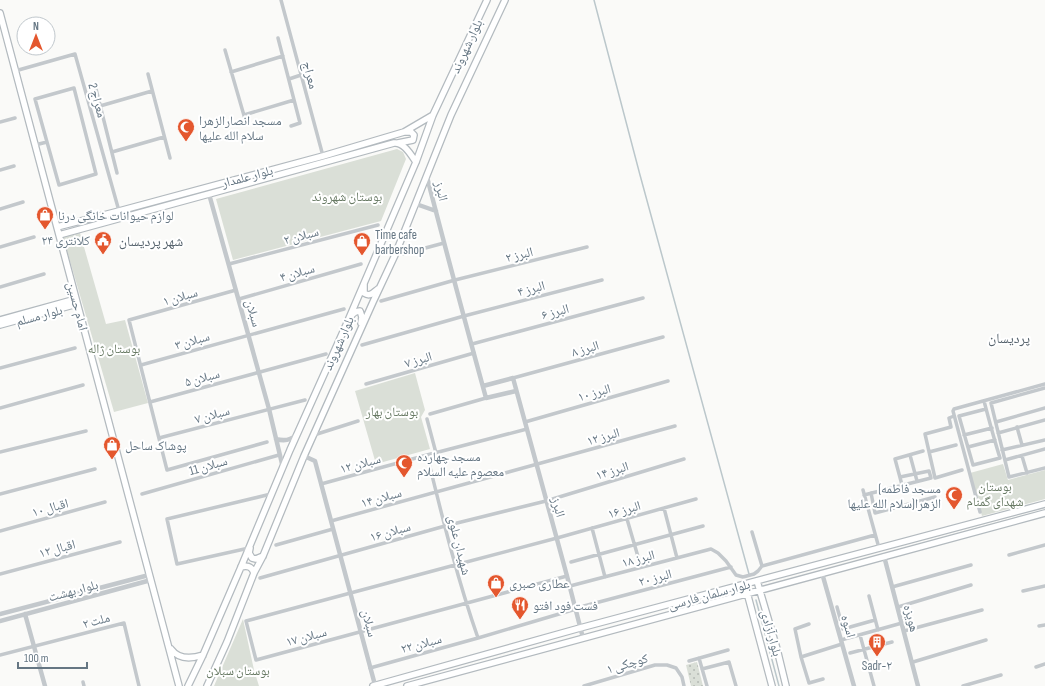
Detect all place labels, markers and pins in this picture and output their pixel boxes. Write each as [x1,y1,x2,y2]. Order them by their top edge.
place label: مسجد انصارالزهرا سلام الله علیها [199,113,282,144]
mosque icon: مسجد انصارالزهرا سلام الله علیها [176,117,196,142]
shop icon: لوازم حیوانات خانگی درنا [35,205,55,230]
place label: لوازم حیوانات خانگی درنا [58,208,174,224]
place label: Time cafe barbershop [375,227,424,258]
public building icon: کلانتری ۲۴ [93,230,113,255]
shop icon: Time cafe barbershop [352,231,372,256]
place label: کلانتری ۲۴ [41,233,91,249]
shop icon: پوشاک ساحل [102,435,122,460]
place label: پوشاک ساحل [125,438,187,454]
place label: مسجد چهارده معصوم علیه السلام [417,449,504,480]
mosque icon: مسجد چهارده معصوم علیه السلام [394,453,414,478]
place label: (مسجد فاطمه الزهرا(سلام الله علیها [848,481,941,512]
mosque icon: (مسجد فاطمه الزهرا(سلام الله علیها [944,485,964,510]
shop icon: عطاری صبری [486,573,506,598]
place label: عطاری صبری [509,576,570,592]
restaurant icon: فست فود افتو [510,595,530,620]
place label: فست فود افتو [533,598,598,614]
building icon: Sadr-۲ [867,632,887,657]
place label: Sadr-۲ [862,658,892,674]

